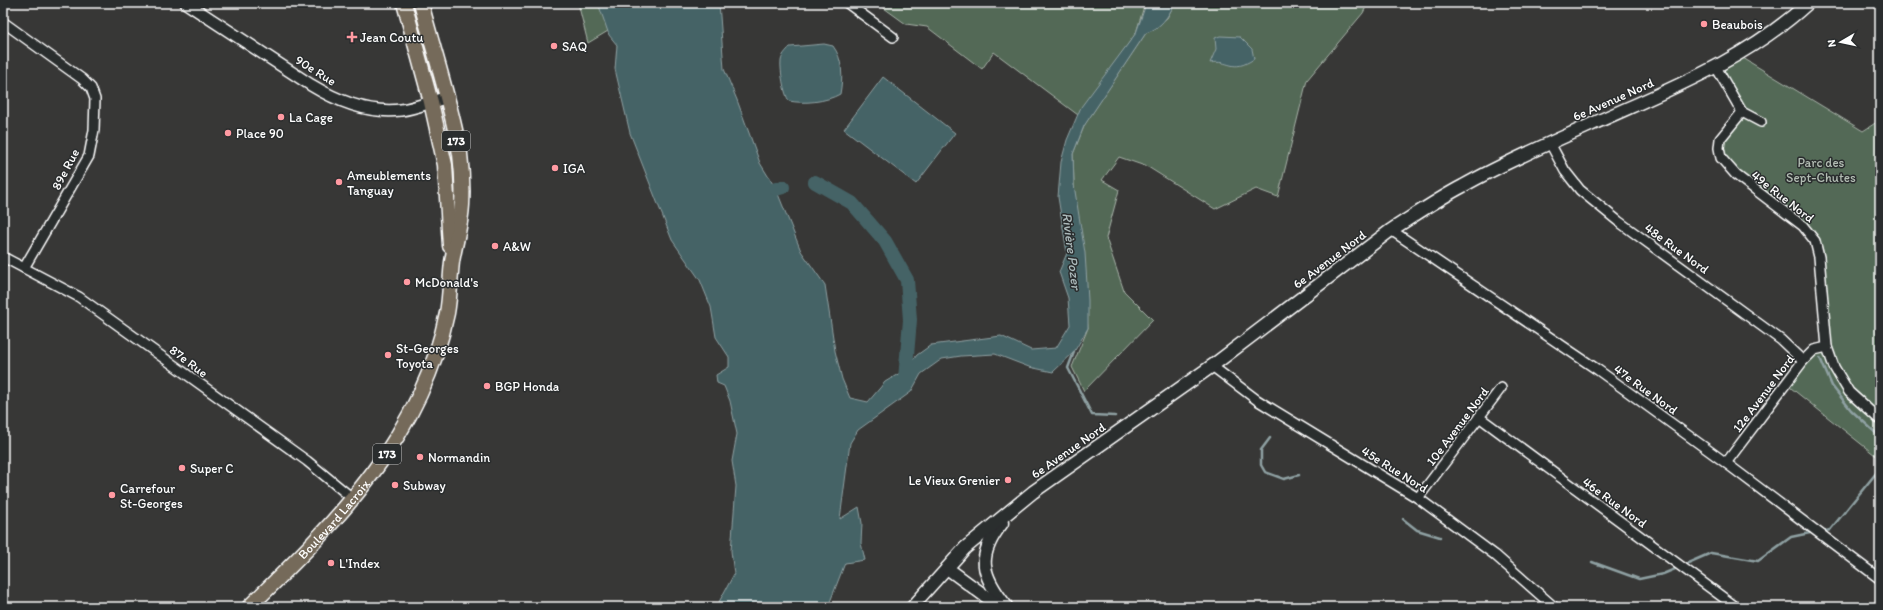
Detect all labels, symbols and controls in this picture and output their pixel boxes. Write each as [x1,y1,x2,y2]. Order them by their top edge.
place label: Beaubois [1712,17,1763,32]
marker: Beaubois [1699,19,1709,29]
north arrow [1821,22,1861,62]
place label: Jean Coutu [360,30,423,45]
marker: Jean Coutu [347,32,357,42]
place label: SAQ [562,39,587,54]
text: N [1825,39,1839,48]
marker: SAQ [549,41,559,51]
street label: 90e Rue [293,52,339,89]
street label: 6e Avenue Nord [1570,75,1656,124]
place label: La Cage [289,110,333,125]
marker: La Cage [276,112,286,122]
place label: Place 90 [236,126,284,141]
marker: Place 90 [223,128,233,138]
road number: 173 [442,131,470,151]
street label: 89e Rue [48,146,82,192]
park label: Parc des Sept-Chutes [1786,155,1856,185]
place label: IGA [563,161,586,176]
marker: IGA [550,163,560,173]
street label: 49e Rue Nord [1748,167,1817,226]
place label: Ameublements Tanguay [347,168,431,198]
marker: Ameublements Tanguay [334,177,344,187]
water label: Rivière Pozer [1058,212,1085,292]
street label: 48e Rue Nord [1642,220,1712,277]
street label: 6e Avenue Nord [1290,227,1369,292]
place label: A&W [503,239,531,254]
marker: A&W [490,241,500,251]
place label: McDonald's [415,275,479,290]
marker: McDonald's [402,277,412,287]
place label: St-Georges Toyota [396,341,459,371]
street label: 87e Rue [167,342,211,381]
marker: St-Georges Toyota [383,350,393,360]
street label: 12e Avenue Nord [1729,352,1797,435]
street label: 47e Rue Nord [1611,361,1681,418]
place label: BGP Honda [495,379,560,394]
marker: BGP Honda [482,381,492,391]
street label: 10e Avenue Nord [1423,384,1492,469]
street label: 6e Avenue Nord [1028,419,1108,482]
street label: 45e Rue Nord [1359,443,1431,496]
road number: 173 [373,444,401,464]
place label: Normandin [428,450,490,465]
marker: Normandin [415,452,425,462]
place label: Super C [190,461,234,476]
marker: Super C [177,463,187,473]
place label: Le Vieux Grenier [908,473,1001,488]
street label: 46e Rue Nord [1580,474,1650,531]
marker: Le Vieux Grenier [1003,475,1013,485]
street label: Boulevard Lacroix [295,476,373,562]
place label: Subway [403,478,446,493]
marker: Subway [390,480,400,490]
place label: Carrefour St-Georges [120,481,183,511]
marker: Carrefour St-Georges [107,490,117,500]
place label: L'Index [339,556,380,571]
marker: L'Index [326,558,336,568]

